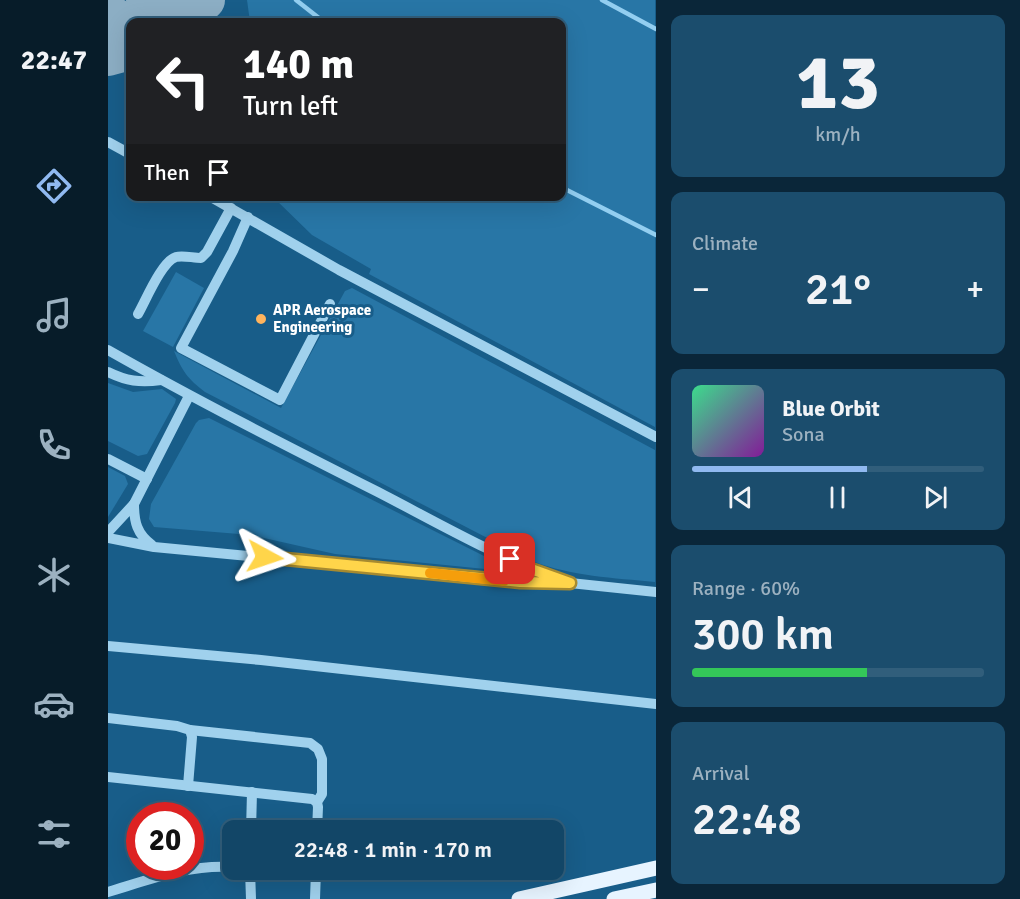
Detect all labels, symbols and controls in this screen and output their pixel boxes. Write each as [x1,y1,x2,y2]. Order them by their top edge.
text: 13 [796,35,880,131]
text: 140 m [243,39,354,90]
icon: left [144,42,222,120]
text: 22:47 [21,44,87,77]
text: Turn left [243,90,338,123]
text: km/h [815,122,861,147]
icon: arrive [202,156,235,189]
text: Then [144,159,190,186]
icon: directions [33,165,75,207]
text: Climate [692,231,758,256]
text: 21° [805,262,871,317]
text: − [692,269,710,310]
text: + [966,269,984,310]
icon: music [33,294,75,336]
place label: APR Aerospace Engineering [273,301,371,336]
marker: APR Aerospace Engineering [254,312,268,326]
text: Blue Orbit [782,395,880,422]
text: Sona [782,422,825,447]
icon: phone [33,424,75,466]
icon: previous [724,481,757,514]
icon: pause [821,481,854,514]
icon: next [919,481,952,514]
position arrow [233,525,297,589]
pin [484,533,535,584]
icon: arrive [493,542,526,575]
icon: climate [33,554,75,596]
text: Range · 60% [692,576,800,601]
text: 300 km [692,607,834,662]
icon: car [33,683,75,725]
text: Arrival [692,761,750,786]
text: 22:48 [692,792,802,847]
speed limit sign: 20 [126,802,204,880]
icon: filters [33,813,75,855]
text: 22:48 · 1 min · 170 m [294,836,492,863]

